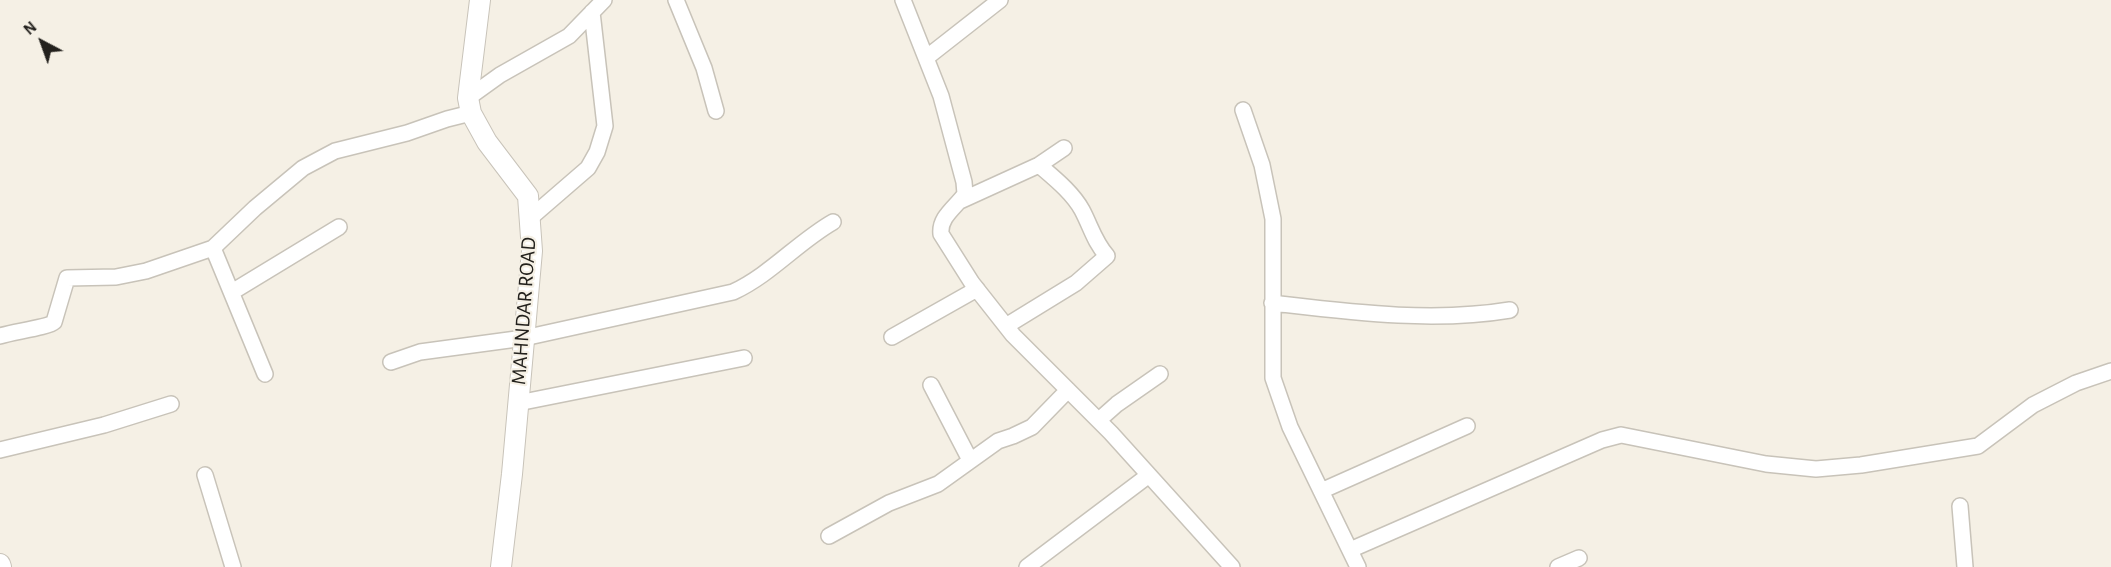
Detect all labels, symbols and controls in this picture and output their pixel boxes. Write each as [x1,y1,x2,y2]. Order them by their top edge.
north arrow [12,12,72,72]
text: N [21,19,40,38]
street label: MAHNDAR ROAD [506,236,542,386]

